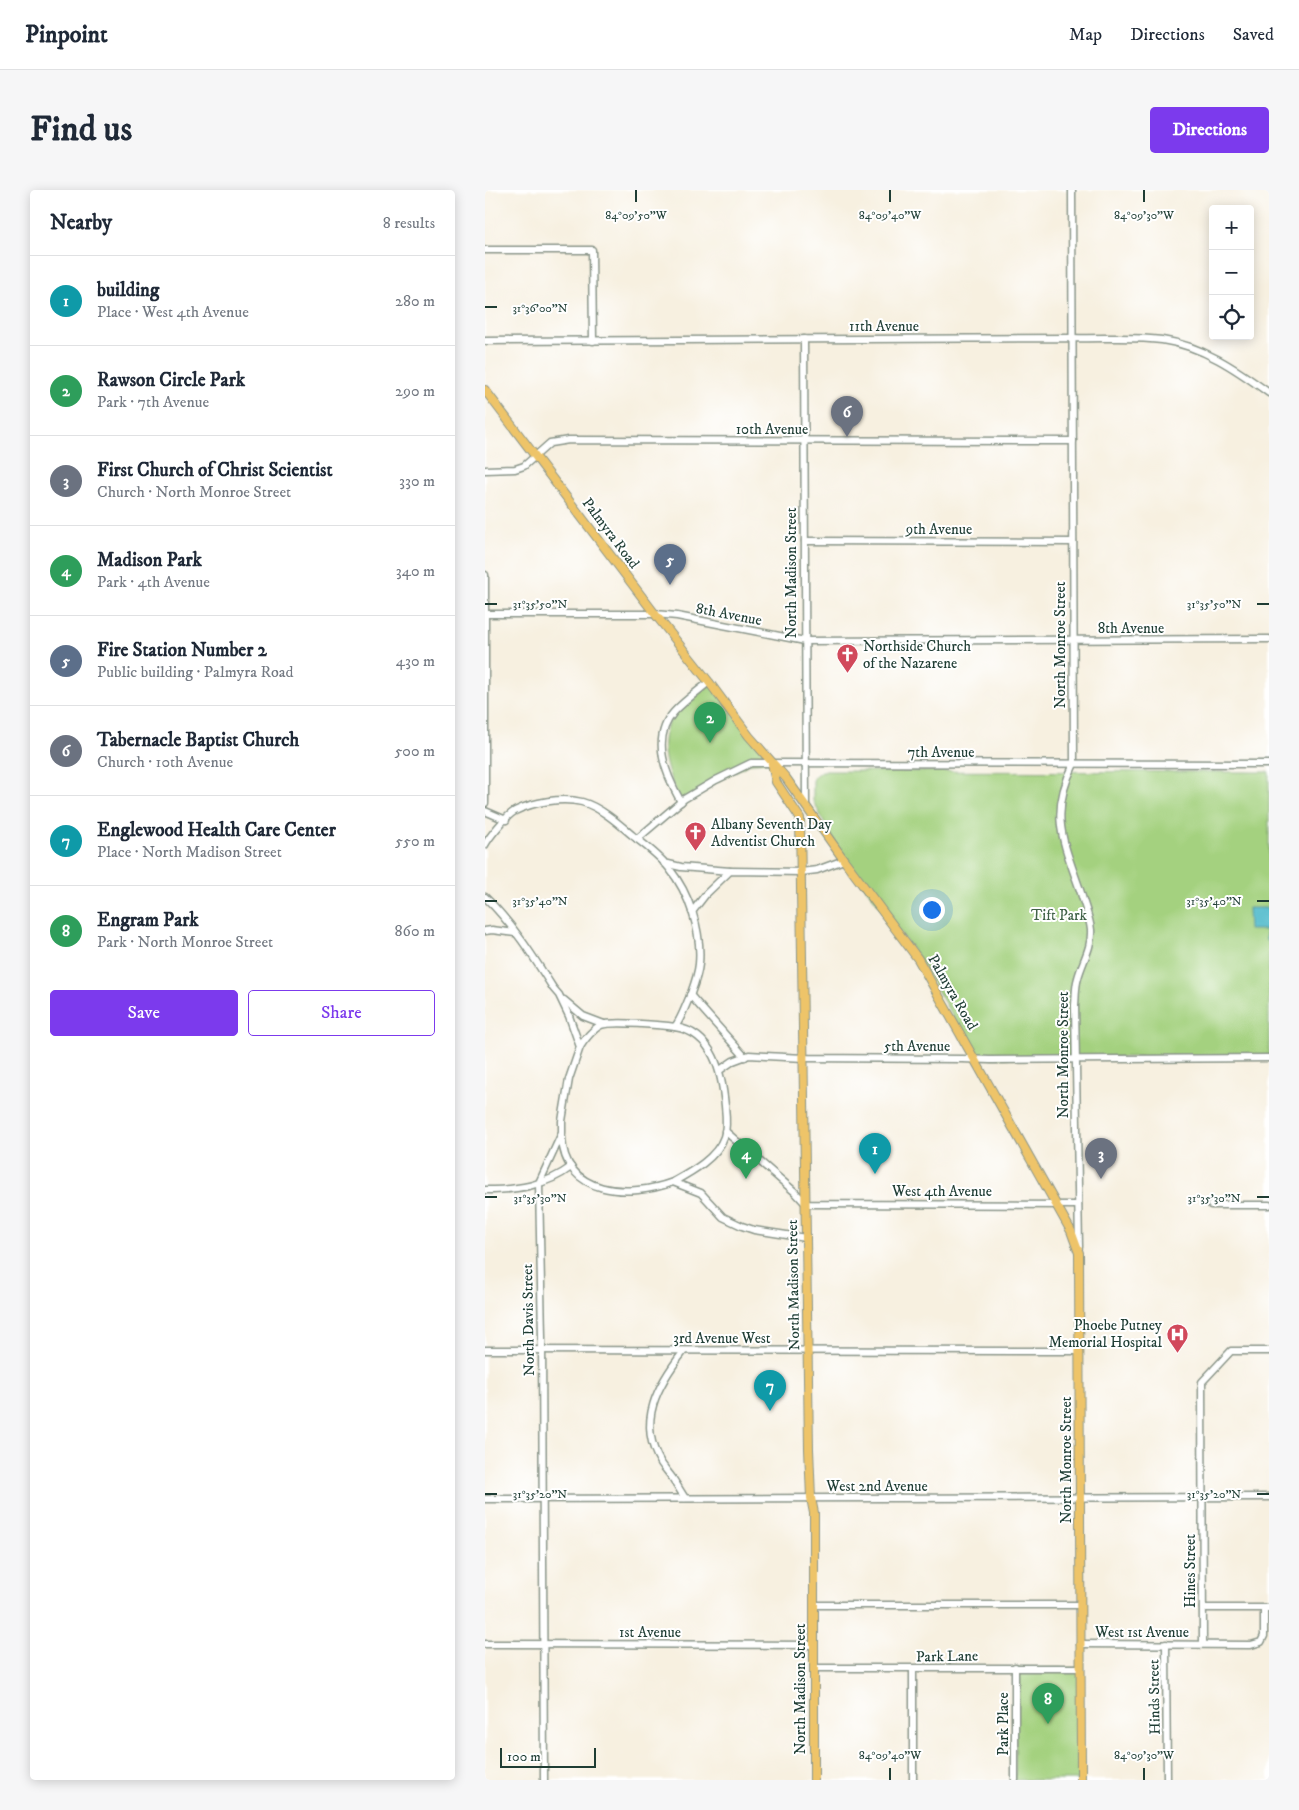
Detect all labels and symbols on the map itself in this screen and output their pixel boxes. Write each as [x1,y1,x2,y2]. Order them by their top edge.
text: 84°09'50"W [605,208,668,223]
text: 84°09'40"W [859,208,922,223]
text: 84°09'30"W [1114,208,1175,223]
text: 31°36'00"N [512,301,568,316]
street label: 11th Avenue [849,317,919,336]
pin: 6 [831,396,863,437]
street label: 10th Avenue [736,420,808,439]
street label: Palmyra Road [578,494,644,573]
street label: North Madison Street [782,507,801,639]
street label: 9th Avenue [905,520,972,539]
pin: 5 [654,544,686,585]
street label: North Monroe Street [1051,581,1070,709]
text: 31°35'50"N [513,597,567,612]
text: 31°35'50"N [1187,597,1241,612]
street label: 8th Avenue [694,599,763,630]
street label: 8th Avenue [1098,619,1164,638]
place label: Northside Church of the Nazarene [863,637,971,673]
church icon: Northside Church of the Nazarene [835,643,859,674]
pin: 2 [694,702,726,743]
street label: 7th Avenue [907,743,975,762]
place label: Albany Seventh Day Adventist Church [711,815,832,851]
church icon: Albany Seventh Day Adventist Church [683,821,707,852]
text: 31°35'40"N [512,894,568,909]
text: 31°35'40"N [1186,894,1242,909]
your location [919,897,945,923]
park label: Tift Park [1031,906,1088,925]
street label: Palmyra Road [923,951,982,1034]
street label: North Monroe Street [1054,991,1073,1119]
street label: 5th Avenue [884,1037,950,1056]
pin: 1 [859,1133,891,1174]
pin: 4 [730,1138,762,1179]
pin: 3 [1085,1138,1117,1179]
street label: West 4th Avenue [891,1182,992,1201]
text: 31°35'30"N [514,1191,567,1206]
text: 31°35'30"N [1188,1191,1241,1206]
street label: North Madison Street [783,1219,804,1351]
street label: North Davis Street [518,1263,539,1376]
place label: Phoebe Putney Memorial Hospital [1049,1316,1163,1352]
hospital icon: Phoebe Putney Memorial Hospital [1166,1322,1190,1353]
street label: 3rd Avenue West [673,1329,771,1348]
pin: 7 [754,1370,786,1411]
street label: North Monroe Street [1057,1396,1076,1524]
street label: West 2nd Avenue [825,1477,928,1496]
text: 31°35'20"N [513,1487,567,1502]
text: 31°35'20"N [1187,1487,1241,1502]
street label: Hines Street [1181,1534,1200,1608]
street label: 1st Avenue [619,1623,681,1642]
street label: North Madison Street [791,1623,810,1755]
street label: West 1st Avenue [1094,1623,1189,1642]
street label: Park Lane [916,1646,978,1667]
street label: Hinds Street [1144,1659,1165,1735]
pin: 8 [1032,1683,1064,1724]
street label: Park Place [994,1692,1013,1756]
scale bar [500,1745,596,1768]
text: 84°09'40"W [859,1748,922,1763]
text: 84°09'30"W [1114,1748,1175,1763]

